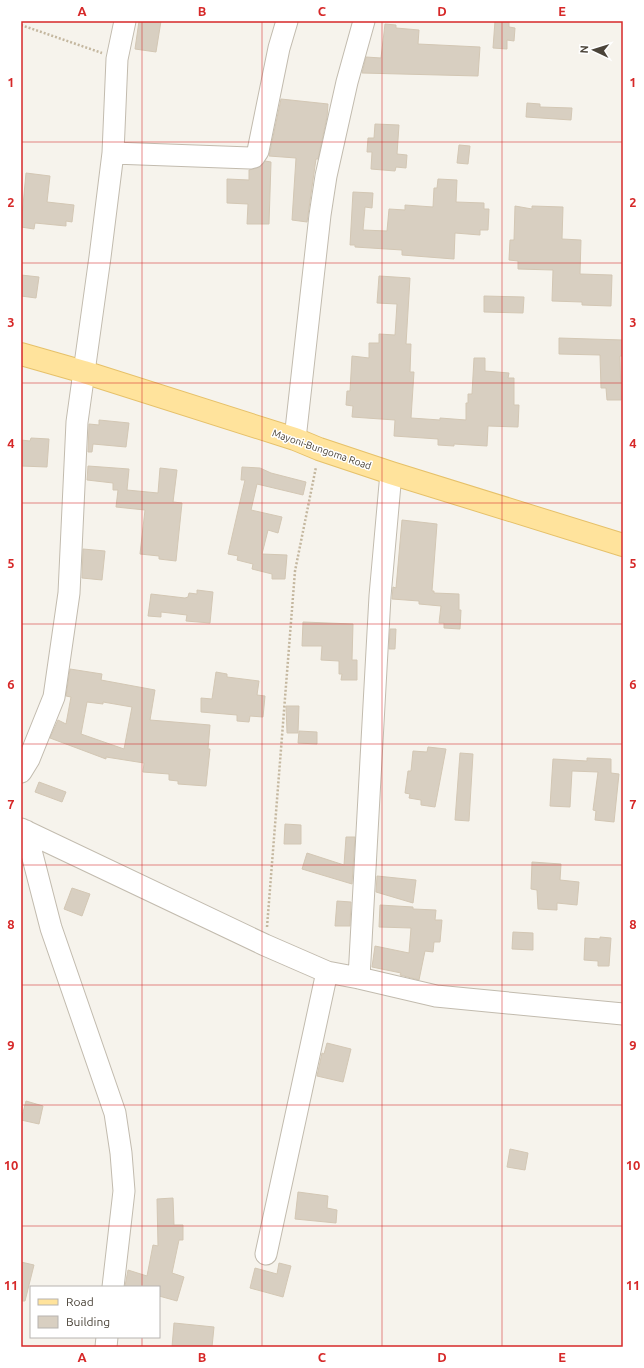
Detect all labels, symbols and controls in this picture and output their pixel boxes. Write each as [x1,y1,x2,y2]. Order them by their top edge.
text: A [77,4,87,18]
text: B [198,4,207,18]
text: C [318,4,327,18]
text: D [437,4,447,18]
text: E [558,4,566,18]
north arrow [574,30,614,70]
text: N [578,45,590,54]
text: 1 [7,75,15,89]
text: 1 [629,75,637,89]
text: 2 [7,195,15,209]
text: 2 [629,195,637,209]
text: 3 [7,315,15,329]
text: 3 [629,315,637,329]
street label: Mayoni-Bungoma Road [271,427,373,472]
text: 4 [7,436,15,450]
text: 4 [629,436,637,450]
text: 5 [7,556,15,570]
text: 5 [629,556,637,570]
text: 6 [7,677,15,691]
text: 6 [629,677,637,691]
text: 7 [7,797,15,811]
text: 7 [629,797,637,811]
text: 8 [7,917,15,931]
text: 8 [629,917,637,931]
text: 9 [7,1038,15,1052]
text: 9 [629,1038,637,1052]
text: 10 [4,1158,18,1172]
text: 10 [626,1158,640,1172]
text: 11 [4,1278,18,1292]
text: 11 [626,1278,640,1292]
legend [30,1286,160,1338]
text: Road [66,1295,94,1308]
text: Building [66,1315,110,1328]
text: A [77,1350,87,1364]
text: B [198,1350,207,1364]
text: C [318,1350,327,1364]
text: D [437,1350,447,1364]
text: E [558,1350,566,1364]

